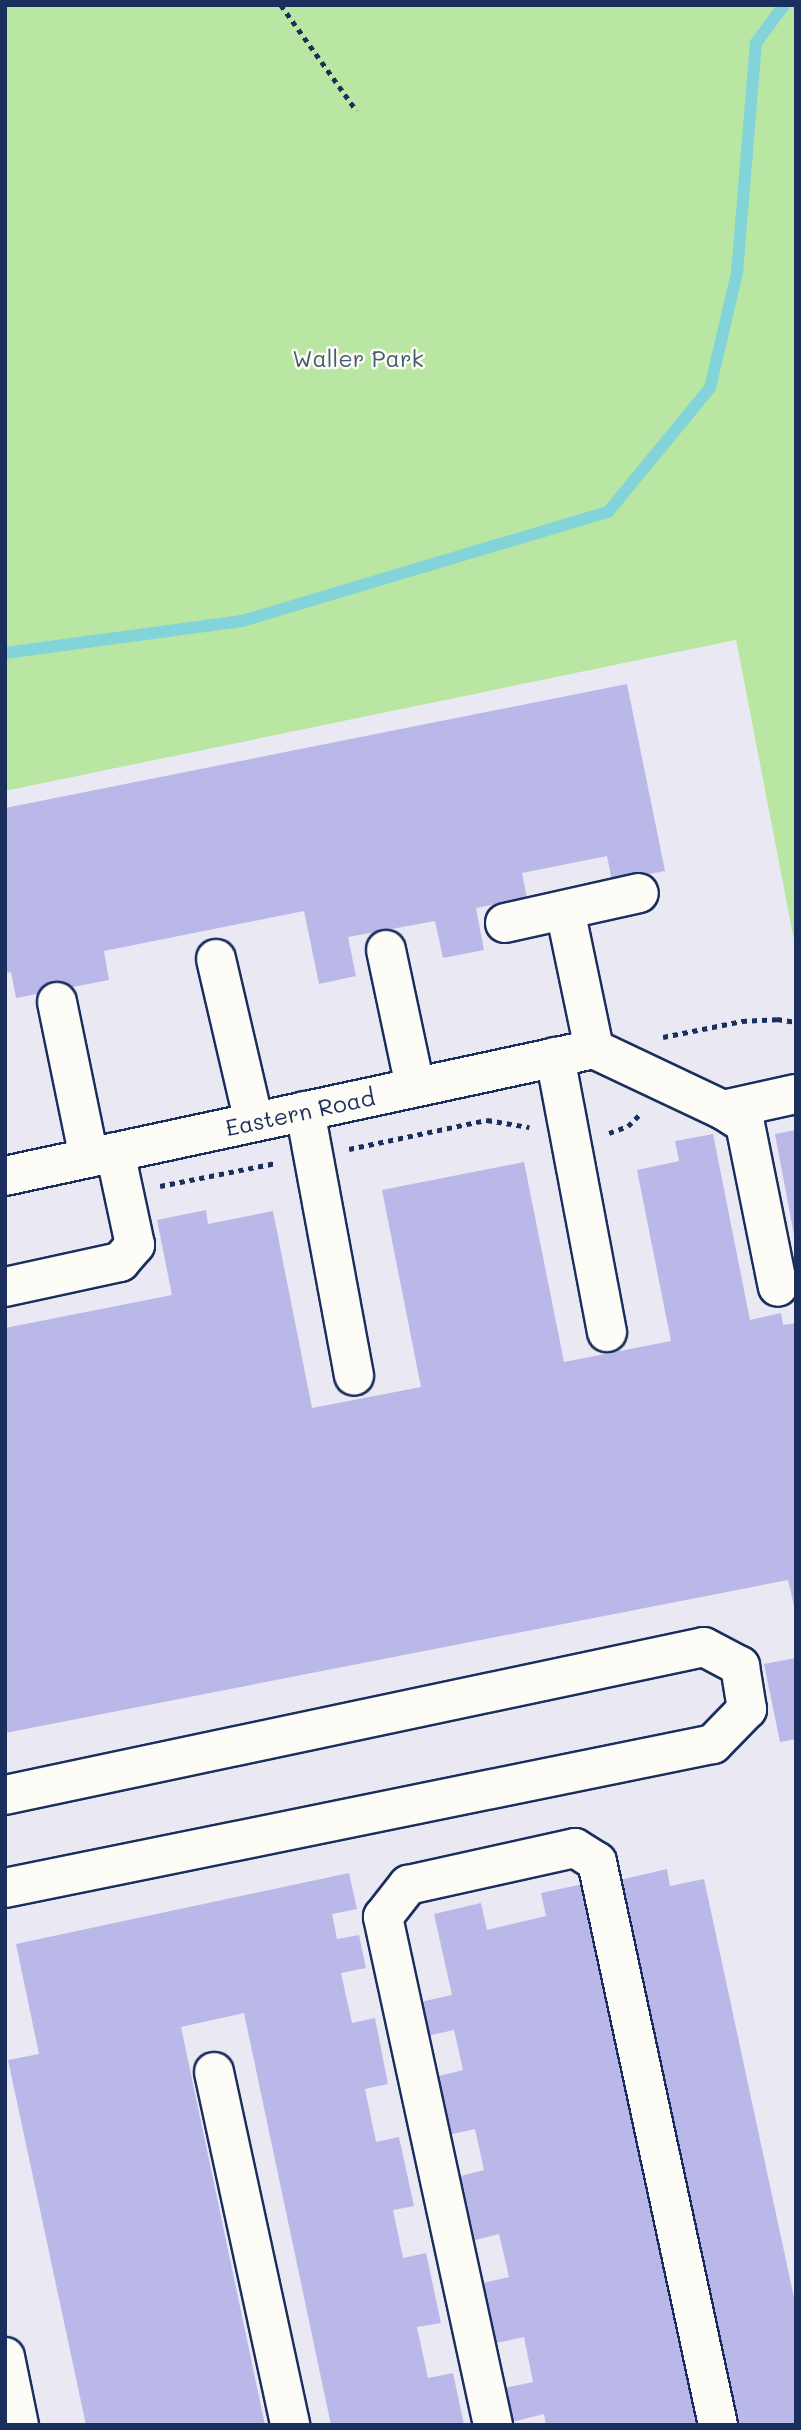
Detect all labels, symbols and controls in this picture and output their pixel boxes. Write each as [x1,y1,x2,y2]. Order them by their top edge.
park label: Waller Park [292,344,424,372]
street label: Eastern Road [223,1083,377,1141]

